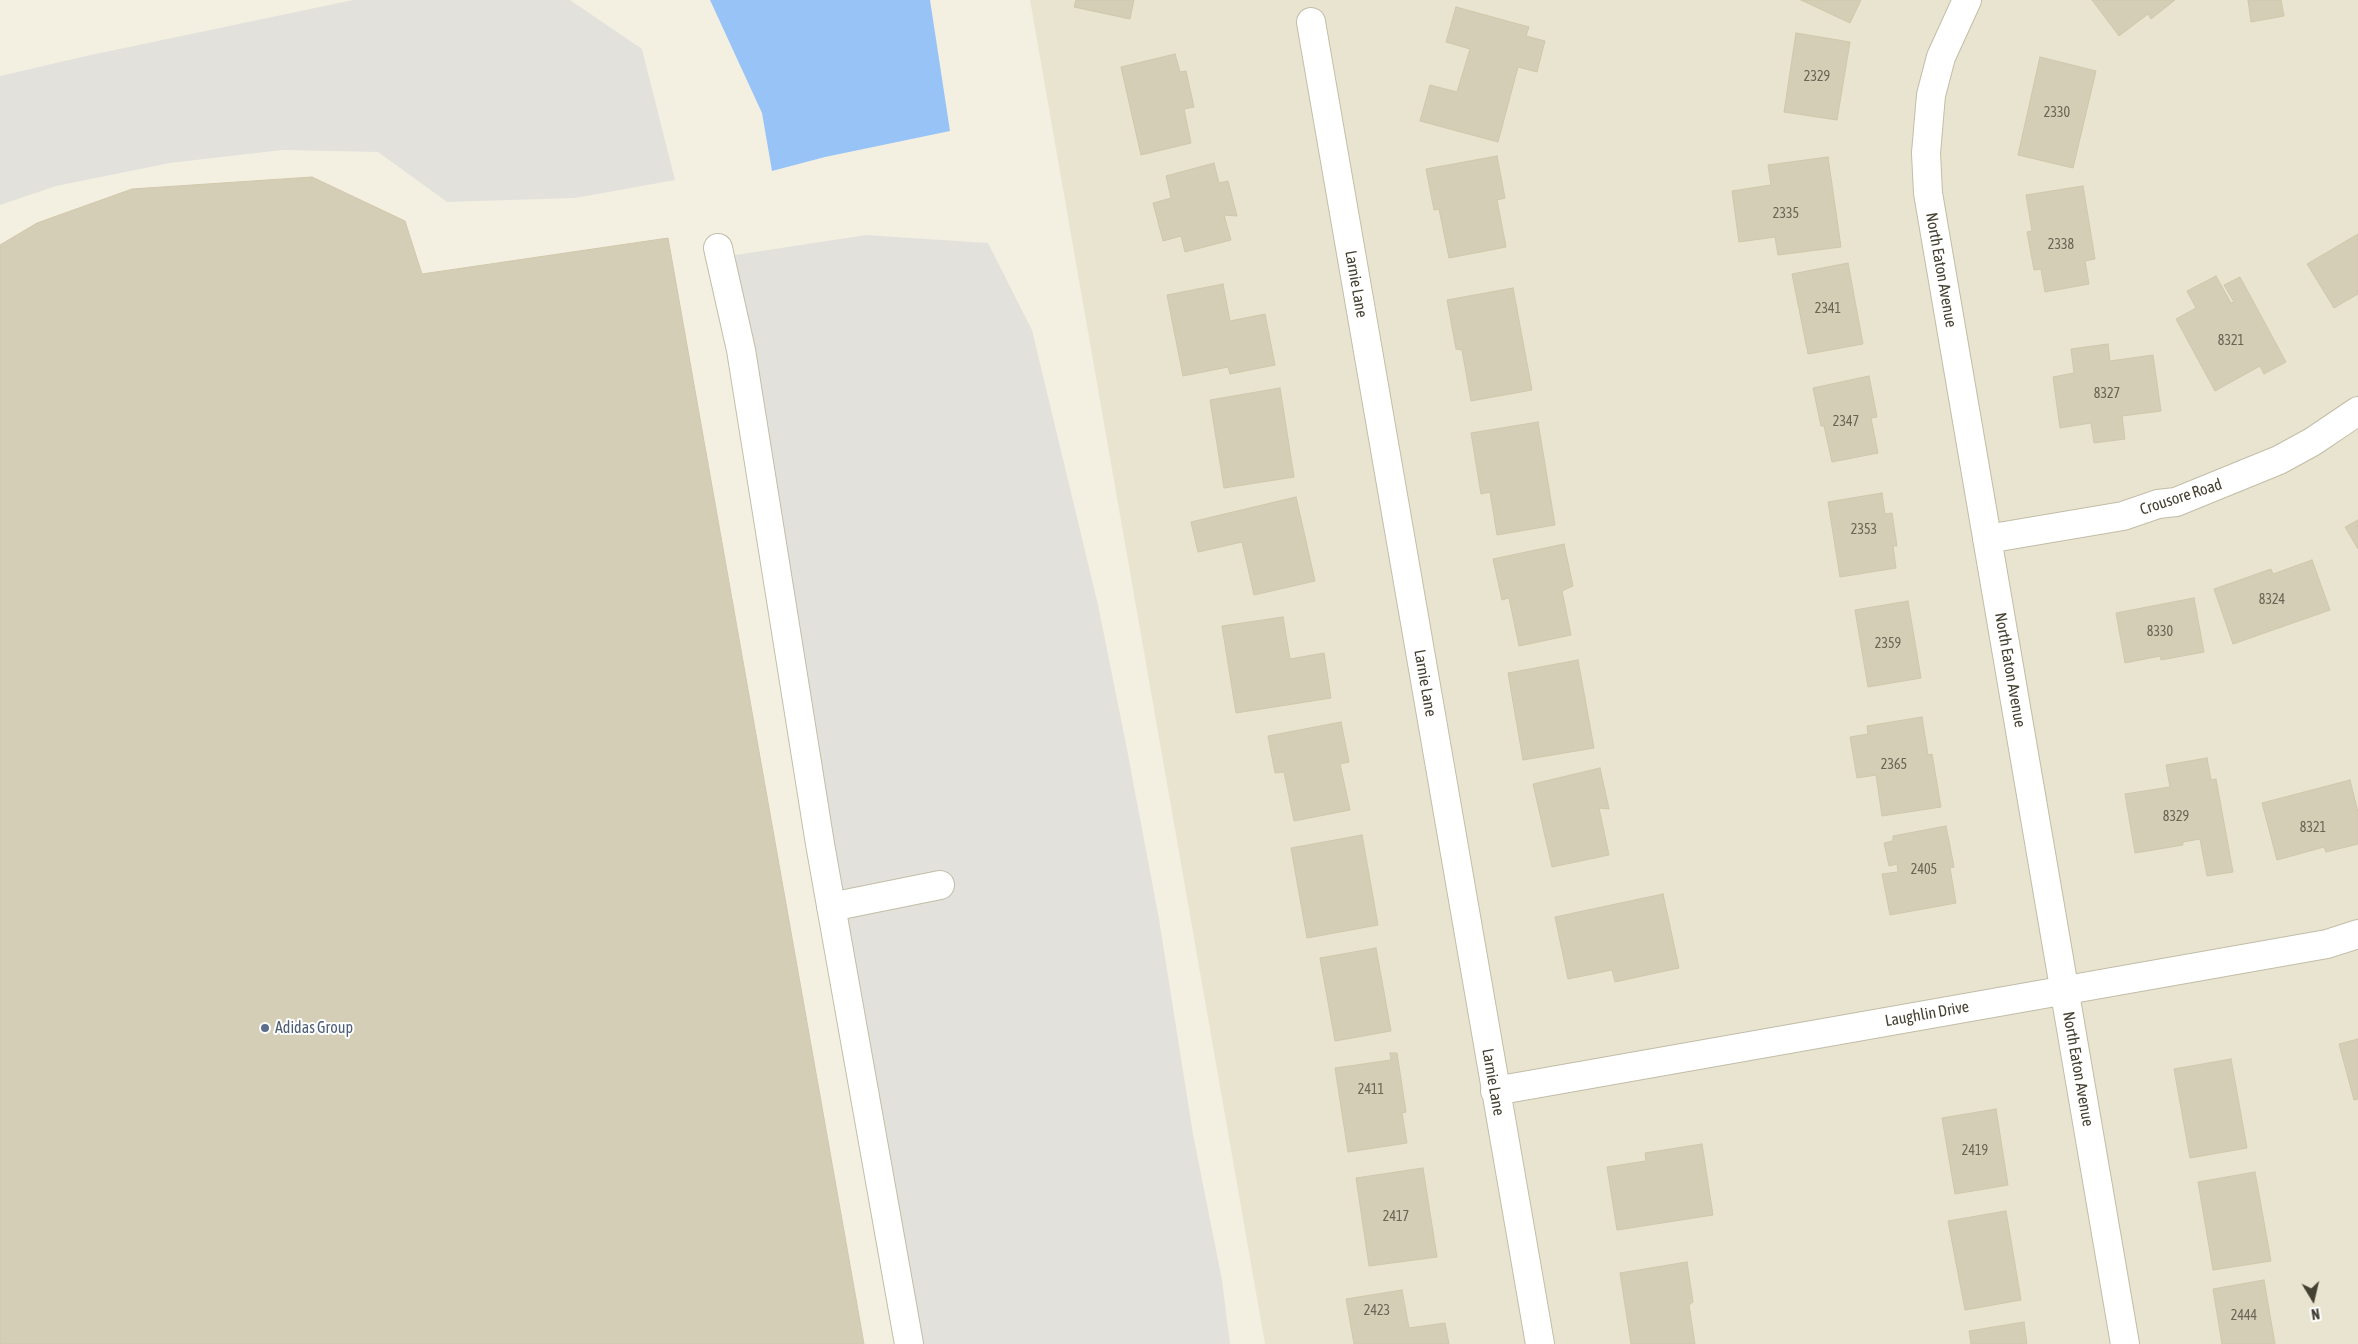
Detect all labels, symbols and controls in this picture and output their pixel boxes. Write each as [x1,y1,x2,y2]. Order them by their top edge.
house number: 2329 [1804,69,1830,85]
house number: 2330 [2044,105,2070,121]
house number: 2335 [1773,206,1799,222]
street label: North Eaton Avenue [1921,211,1961,329]
house number: 2338 [2048,237,2074,253]
street label: Larnie Lane [1341,249,1371,319]
house number: 2341 [1815,301,1841,317]
house number: 8321 [2218,333,2244,349]
house number: 8327 [2094,386,2120,402]
house number: 2347 [1833,414,1859,430]
street label: Crousore Road [2138,475,2224,519]
house number: 2353 [1851,522,1877,538]
house number: 8324 [2259,592,2285,608]
street label: North Eaton Avenue [1990,611,2030,729]
house number: 8330 [2147,624,2173,640]
house number: 2359 [1875,636,1901,652]
street label: Larnie Lane [1410,648,1440,718]
house number: 2365 [1881,757,1907,773]
house number: 8329 [2163,809,2189,825]
house number: 8321 [2300,820,2326,836]
house number: 2405 [1911,862,1937,878]
street label: Laughlin Drive [1884,997,1970,1031]
street label: North Eaton Avenue [2058,1010,2098,1128]
place label: Adidas Group [275,1018,353,1038]
marker: Adidas Group [259,1022,271,1034]
street label: Larnie Lane [1478,1047,1508,1117]
house number: 2411 [1358,1082,1384,1098]
house number: 2419 [1962,1143,1988,1159]
house number: 2417 [1383,1209,1409,1225]
north arrow [2288,1274,2338,1324]
house number: 2423 [1364,1303,1390,1319]
text: N [2310,1305,2321,1322]
house number: 2444 [2231,1308,2257,1324]

